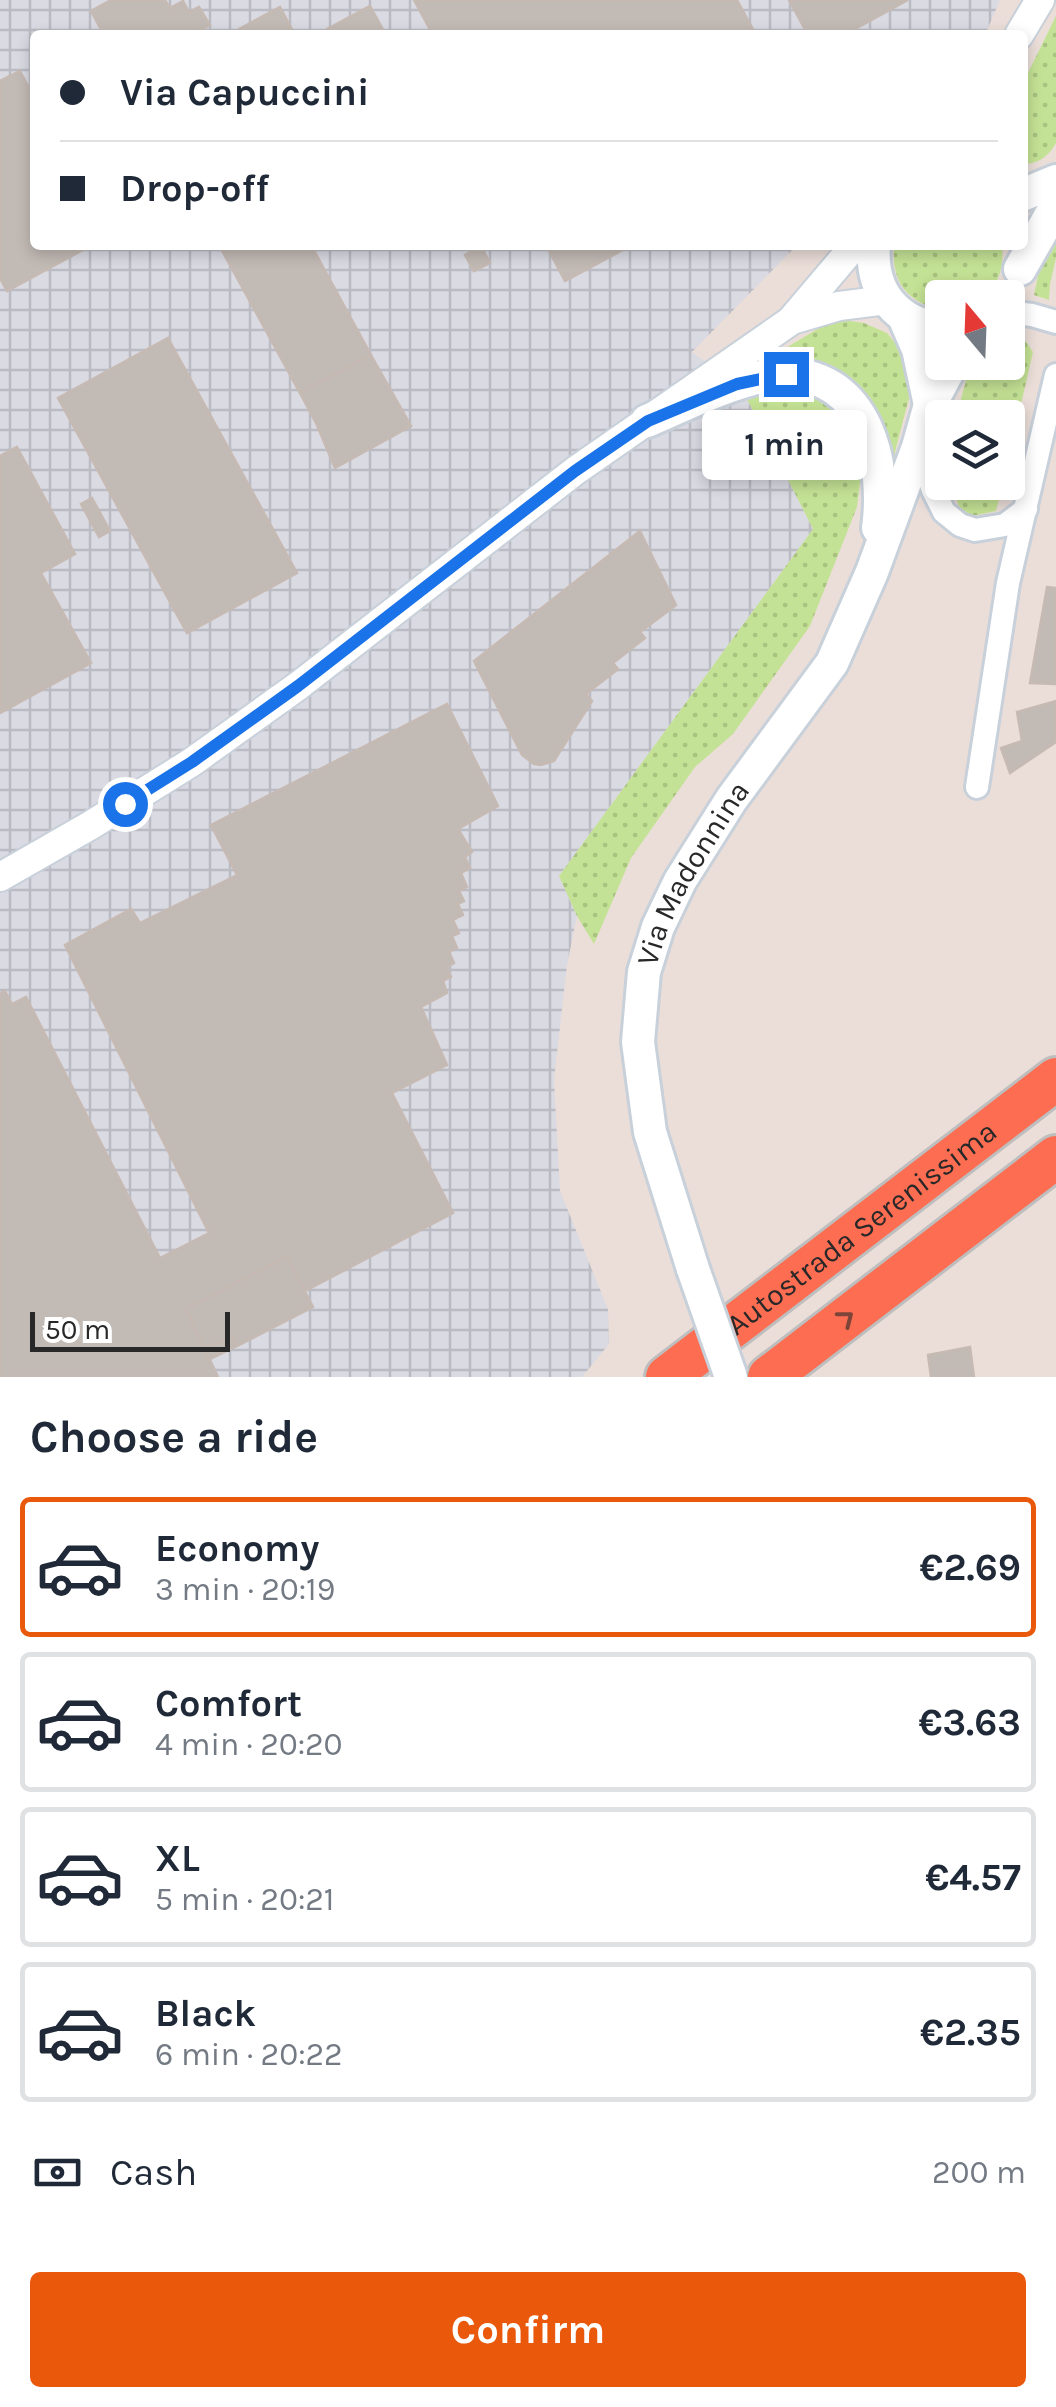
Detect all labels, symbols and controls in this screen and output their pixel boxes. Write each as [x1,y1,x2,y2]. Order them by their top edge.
text: Via Capuccini [120,70,369,115]
text: Drop-off [120,166,269,211]
north arrow [925,280,1025,380]
map controls [925,280,1025,500]
route end [764,352,809,397]
button: layers [925,400,1025,500]
callout: 1 min [704,409,868,479]
text: 1 min [744,426,825,463]
street label: Via Madonnina [629,774,757,970]
route start [103,782,148,827]
street label: Autostrada Serenissima [719,1113,1004,1343]
scale bar [30,1307,230,1352]
one-way arrow [835,1312,853,1329]
text: 50 m [45,1313,110,1346]
text: Choose a ride [30,1411,318,1463]
icon: car [35,1522,125,1612]
text: Economy [155,1526,319,1571]
text: €2.69 [920,1545,1021,1590]
text: 3 min · 20:19 [155,1571,335,1608]
icon: car [35,1677,125,1767]
text: Comfort [155,1681,302,1726]
text: €3.63 [918,1700,1021,1745]
text: 4 min · 20:20 [155,1726,343,1763]
icon: car [35,1832,125,1922]
text: XL [155,1836,200,1881]
text: €4.57 [925,1855,1021,1900]
text: 5 min · 20:21 [155,1881,334,1918]
icon: car [35,1987,125,2077]
text: Black [155,1991,256,2036]
text: €2.35 [920,2010,1021,2055]
text: 6 min · 20:22 [155,2036,343,2073]
icon: cash [30,2145,85,2200]
text: Cash [110,2150,197,2195]
text: 200 m [932,2154,1026,2191]
button: Confirm [30,2272,1026,2387]

